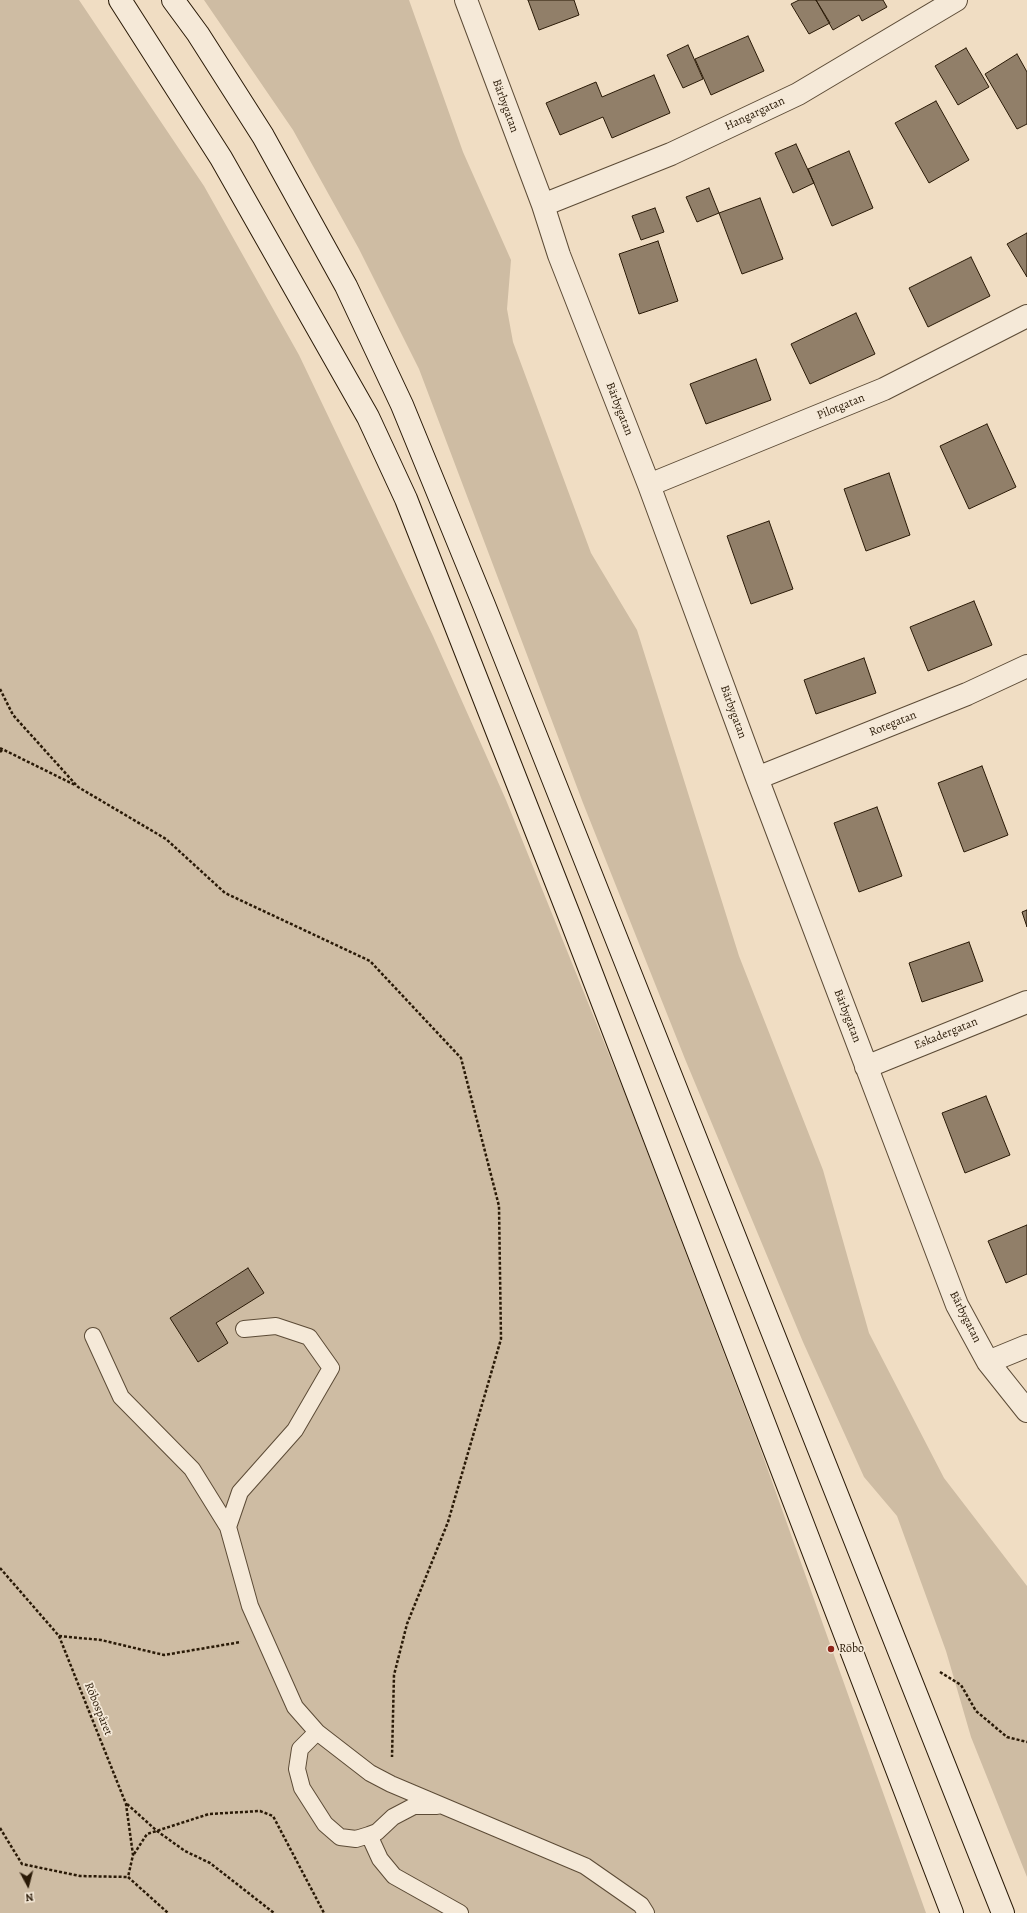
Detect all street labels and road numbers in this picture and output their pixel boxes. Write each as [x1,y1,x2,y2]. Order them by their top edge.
street label: Bärbygatan [489,77,521,135]
street label: Hangargatan [723,94,787,134]
street label: Bärbygatan [602,380,636,438]
street label: Pilotgatan [815,391,867,423]
street label: Bärbygatan [717,683,749,741]
street label: Rotegatan [867,708,919,740]
street label: Bärbygatan [830,987,864,1045]
street label: Eskadergatan [912,1015,980,1053]
street label: Bärbygatan [946,1289,984,1345]
street label: Röbospåret [81,1681,115,1737]

